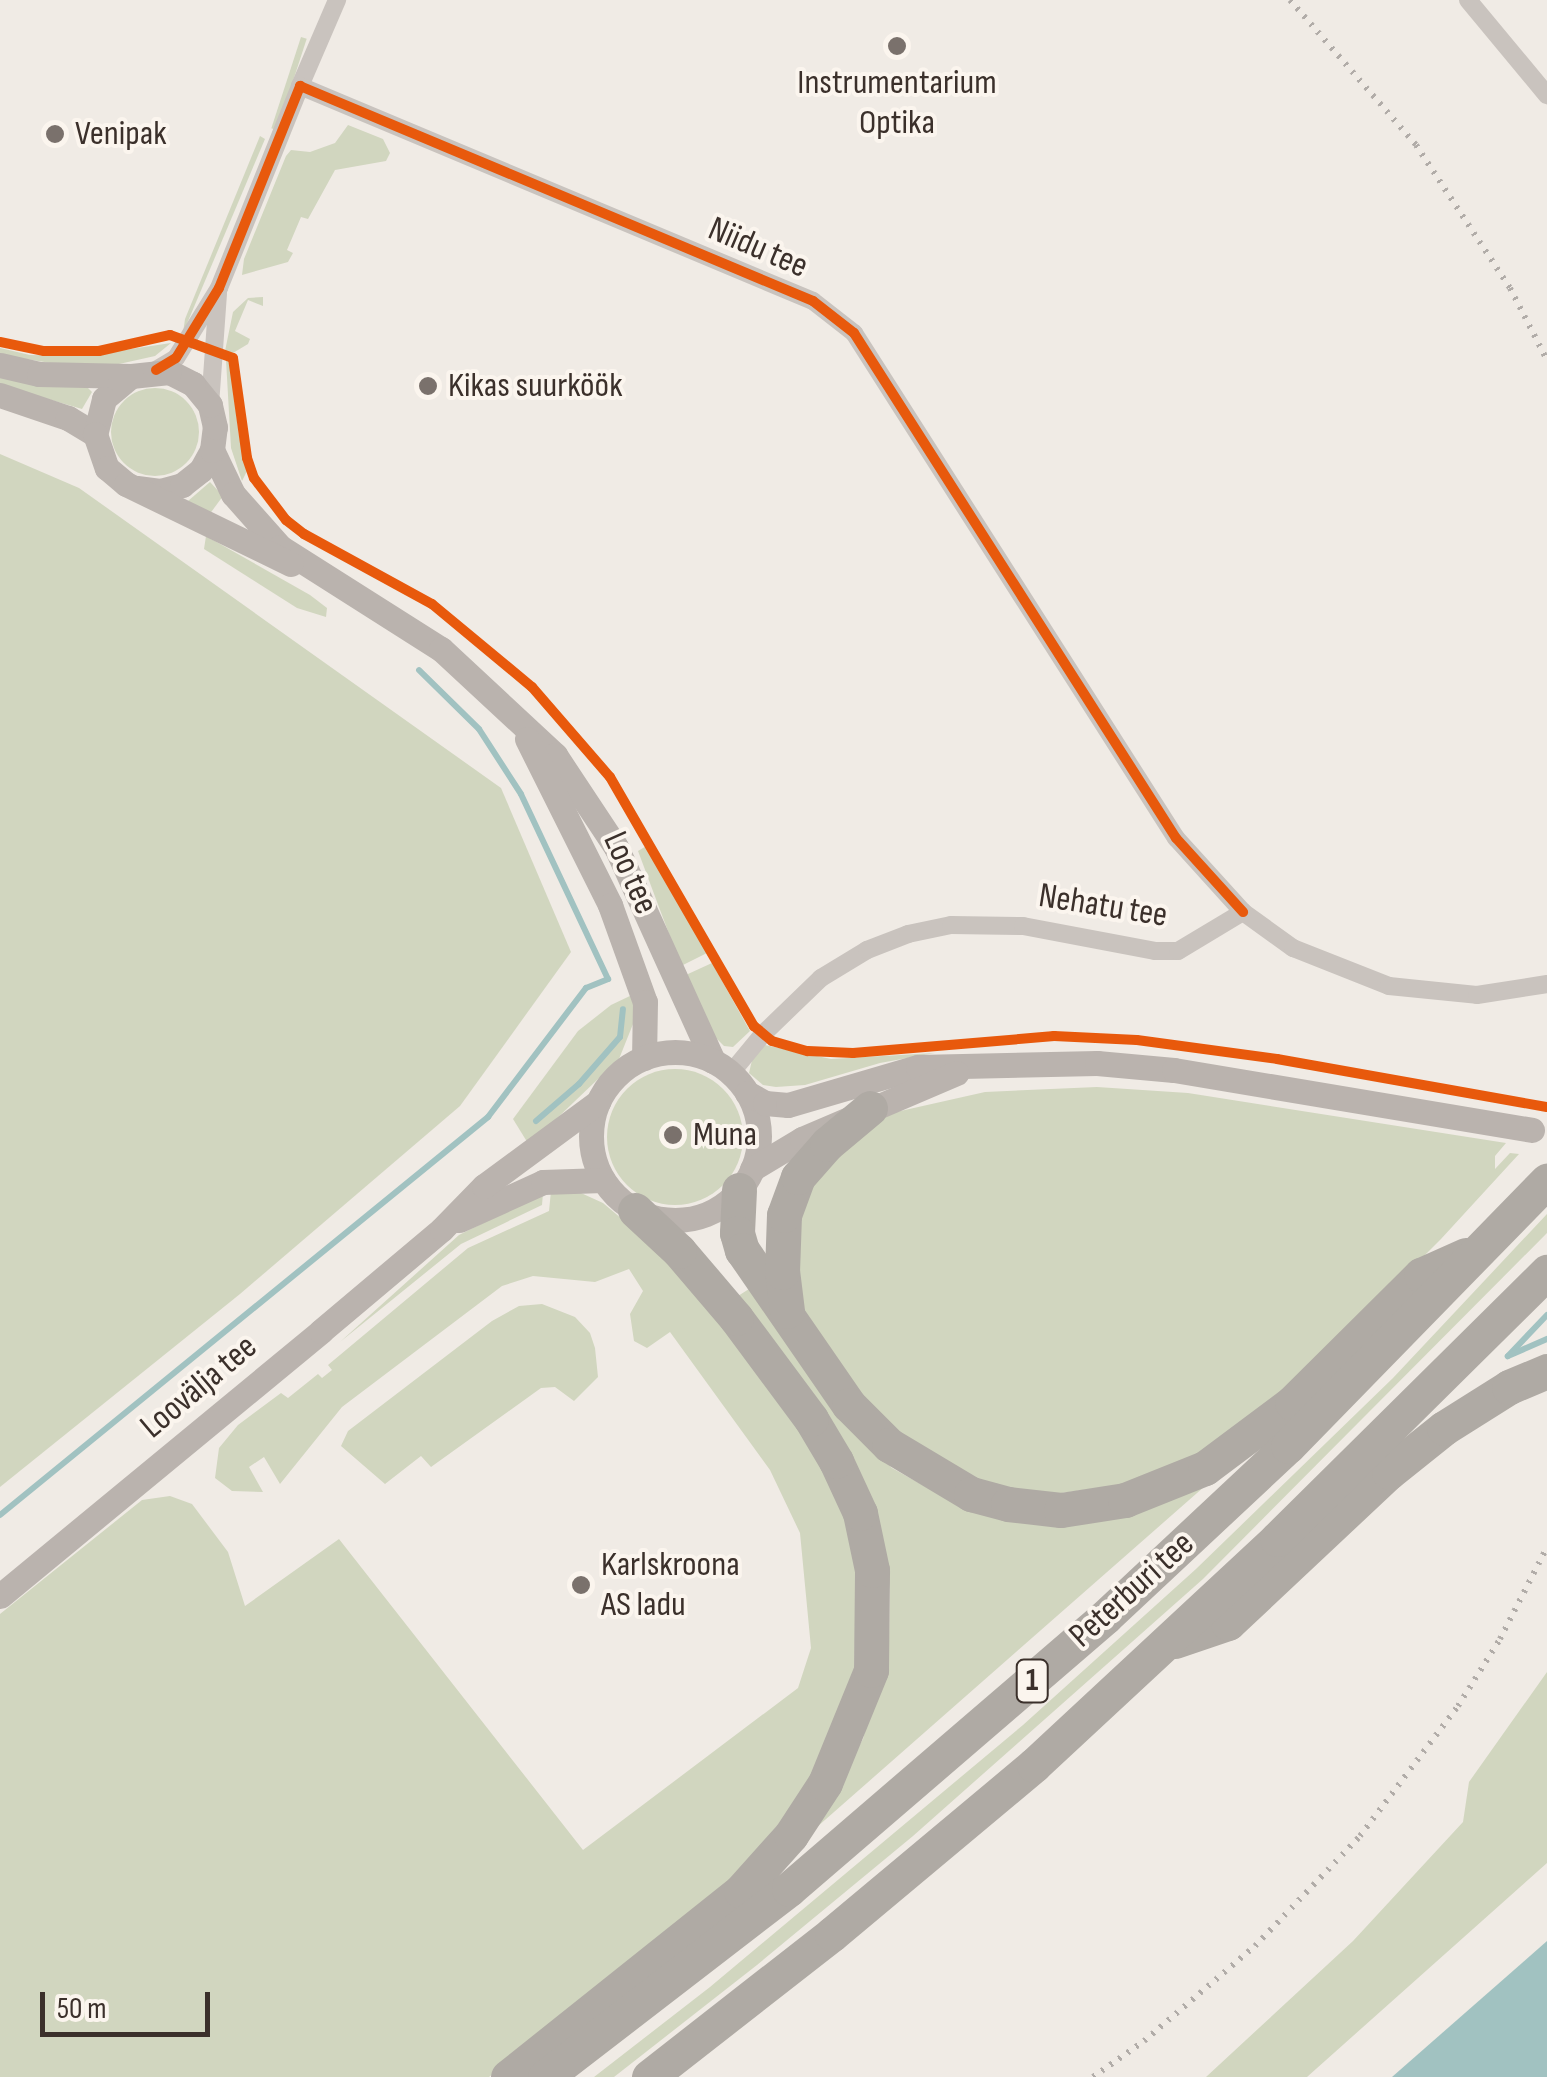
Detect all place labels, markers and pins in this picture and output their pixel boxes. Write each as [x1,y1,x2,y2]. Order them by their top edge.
marker: Instrumentarium Optika [886,35,908,57]
place label: Instrumentarium Optika [797,62,997,144]
place label: Venipak [75,113,167,155]
marker: Venipak [44,123,66,145]
place label: Kikas suurköök [448,365,623,407]
marker: Kikas suurköök [417,375,439,397]
place label: Muna [693,1114,757,1156]
marker: Muna [662,1124,684,1146]
place label: Karlskroona AS ladu [601,1544,740,1626]
marker: Karlskroona AS ladu [570,1574,592,1596]

